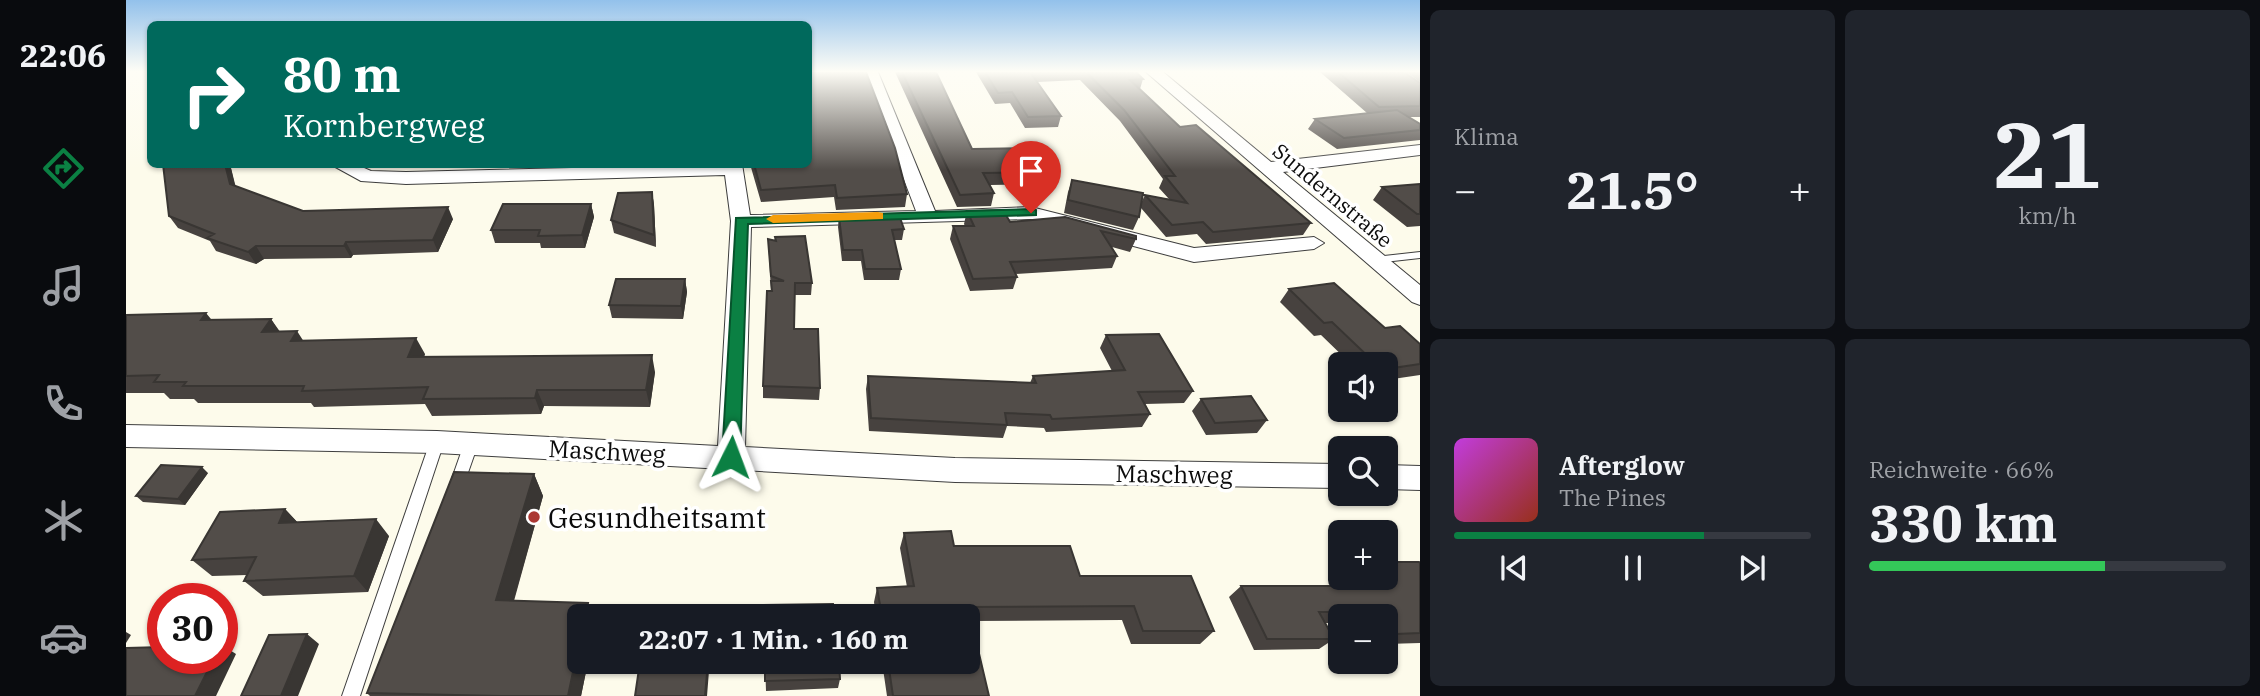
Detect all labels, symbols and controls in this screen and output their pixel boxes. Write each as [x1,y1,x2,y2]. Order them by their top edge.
text: 22:06 [20,34,106,76]
text: 80 m [283,42,401,105]
icon: right [168,49,259,140]
text: 21 [1993,95,2102,213]
text: Kornbergweg [283,104,485,146]
text: Klima [1454,121,1519,151]
street label: Sundernstraße [1267,137,1399,253]
pin [1001,141,1061,213]
icon: directions [39,144,88,193]
icon: arrive [1012,152,1050,190]
text: 21.5° [1566,156,1699,223]
text: − [1454,165,1477,214]
text: + [1788,165,1811,214]
text: km/h [2018,200,2077,230]
icon: music [39,261,88,310]
map controls [1328,352,1398,674]
button: sound [1328,352,1398,422]
icon: phone [39,379,88,428]
position arrow [694,420,768,494]
street label: Maschweg [548,432,666,470]
button: search [1328,436,1398,506]
text: Afterglow [1559,448,1685,482]
text: Reichweite · 66% [1869,454,2054,484]
street label: Maschweg [1115,457,1233,491]
text: The Pines [1559,482,1666,512]
text: 330 km [1869,489,2058,556]
icon: climate [39,496,88,545]
place label: Gesundheitsamt [548,499,766,536]
marker: Gesundheitsamt [526,509,542,525]
button: + [1328,520,1398,590]
icon: previous [1495,549,1533,587]
icon: pause [1614,549,1652,587]
icon: next [1733,549,1771,587]
speed limit sign: 30 [147,583,238,674]
button: − [1328,604,1398,674]
icon: car [39,613,88,662]
text: 22:07 · 1 Min. · 160 m [639,622,908,656]

